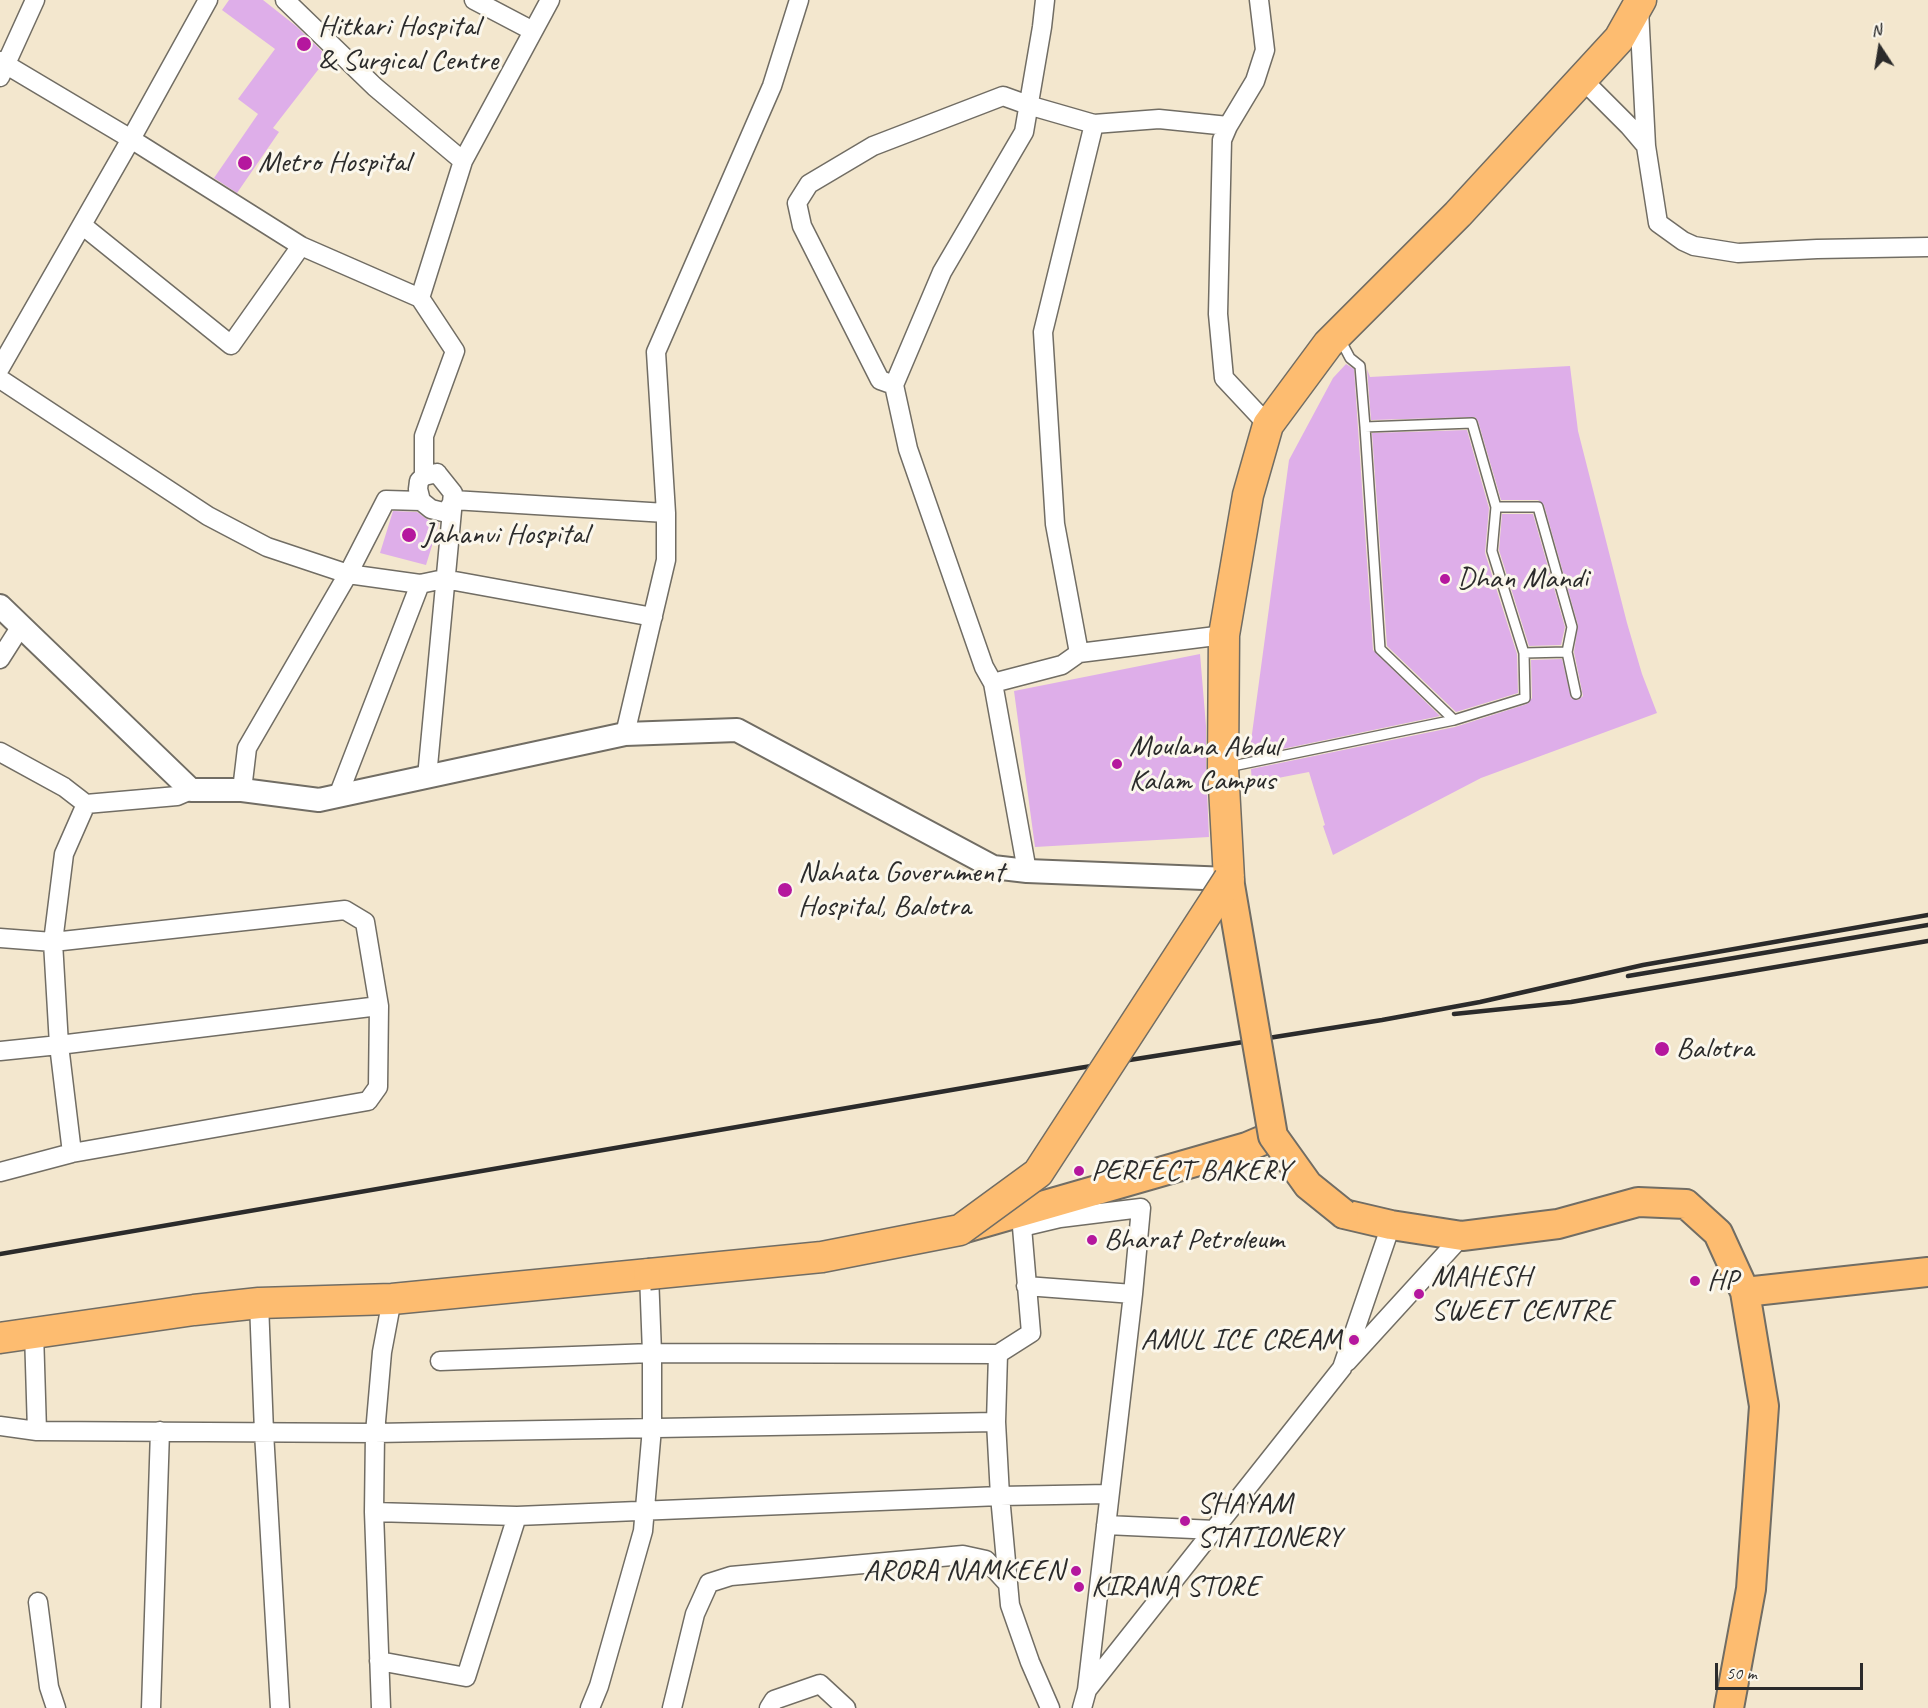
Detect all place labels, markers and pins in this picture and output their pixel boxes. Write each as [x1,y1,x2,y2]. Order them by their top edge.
place label: Hitkari Hospital & Surgical Centre [318,9,498,80]
marker: Hitkari Hospital & Surgical Centre [295,35,313,53]
place label: Metro Hospital [258,145,410,181]
marker: Metro Hospital [236,154,254,172]
place label: Jahanvi Hospital [422,517,588,553]
marker: Jahanvi Hospital [400,526,418,544]
place label: Dhan Mandi [1457,561,1588,597]
marker: Dhan Mandi [1438,572,1452,586]
place label: Moulana Abdul Kalam Campus [1129,729,1280,800]
marker: Moulana Abdul Kalam Campus [1110,757,1124,771]
place label: Nahata Government Hospital, Balotra [798,855,1004,926]
marker: Nahata Government Hospital, Balotra [776,881,794,899]
place label: Balotra [1676,1031,1753,1067]
marker: Balotra [1653,1040,1671,1058]
place label: PERFECT BAKERY [1091,1153,1290,1189]
marker: PERFECT BAKERY [1072,1164,1086,1178]
place label: Bharat Petroleum [1104,1222,1284,1258]
marker: Bharat Petroleum [1085,1233,1099,1247]
place label: MAHESH SWEET CENTRE [1431,1259,1613,1330]
place label: HP [1707,1263,1738,1299]
marker: HP [1688,1274,1702,1288]
marker: MAHESH SWEET CENTRE [1412,1287,1426,1301]
place label: AMUL ICE CREAM [1141,1322,1342,1358]
marker: AMUL ICE CREAM [1347,1333,1361,1347]
place label: SHAYAM STATIONERY [1197,1486,1342,1556]
marker: SHAYAM STATIONERY [1178,1514,1192,1528]
place label: ARORA NAMKEEN [863,1553,1064,1589]
marker: ARORA NAMKEEN [1069,1564,1083,1578]
place label: KIRANA STORE [1091,1569,1260,1605]
marker: KIRANA STORE [1072,1580,1086,1594]

